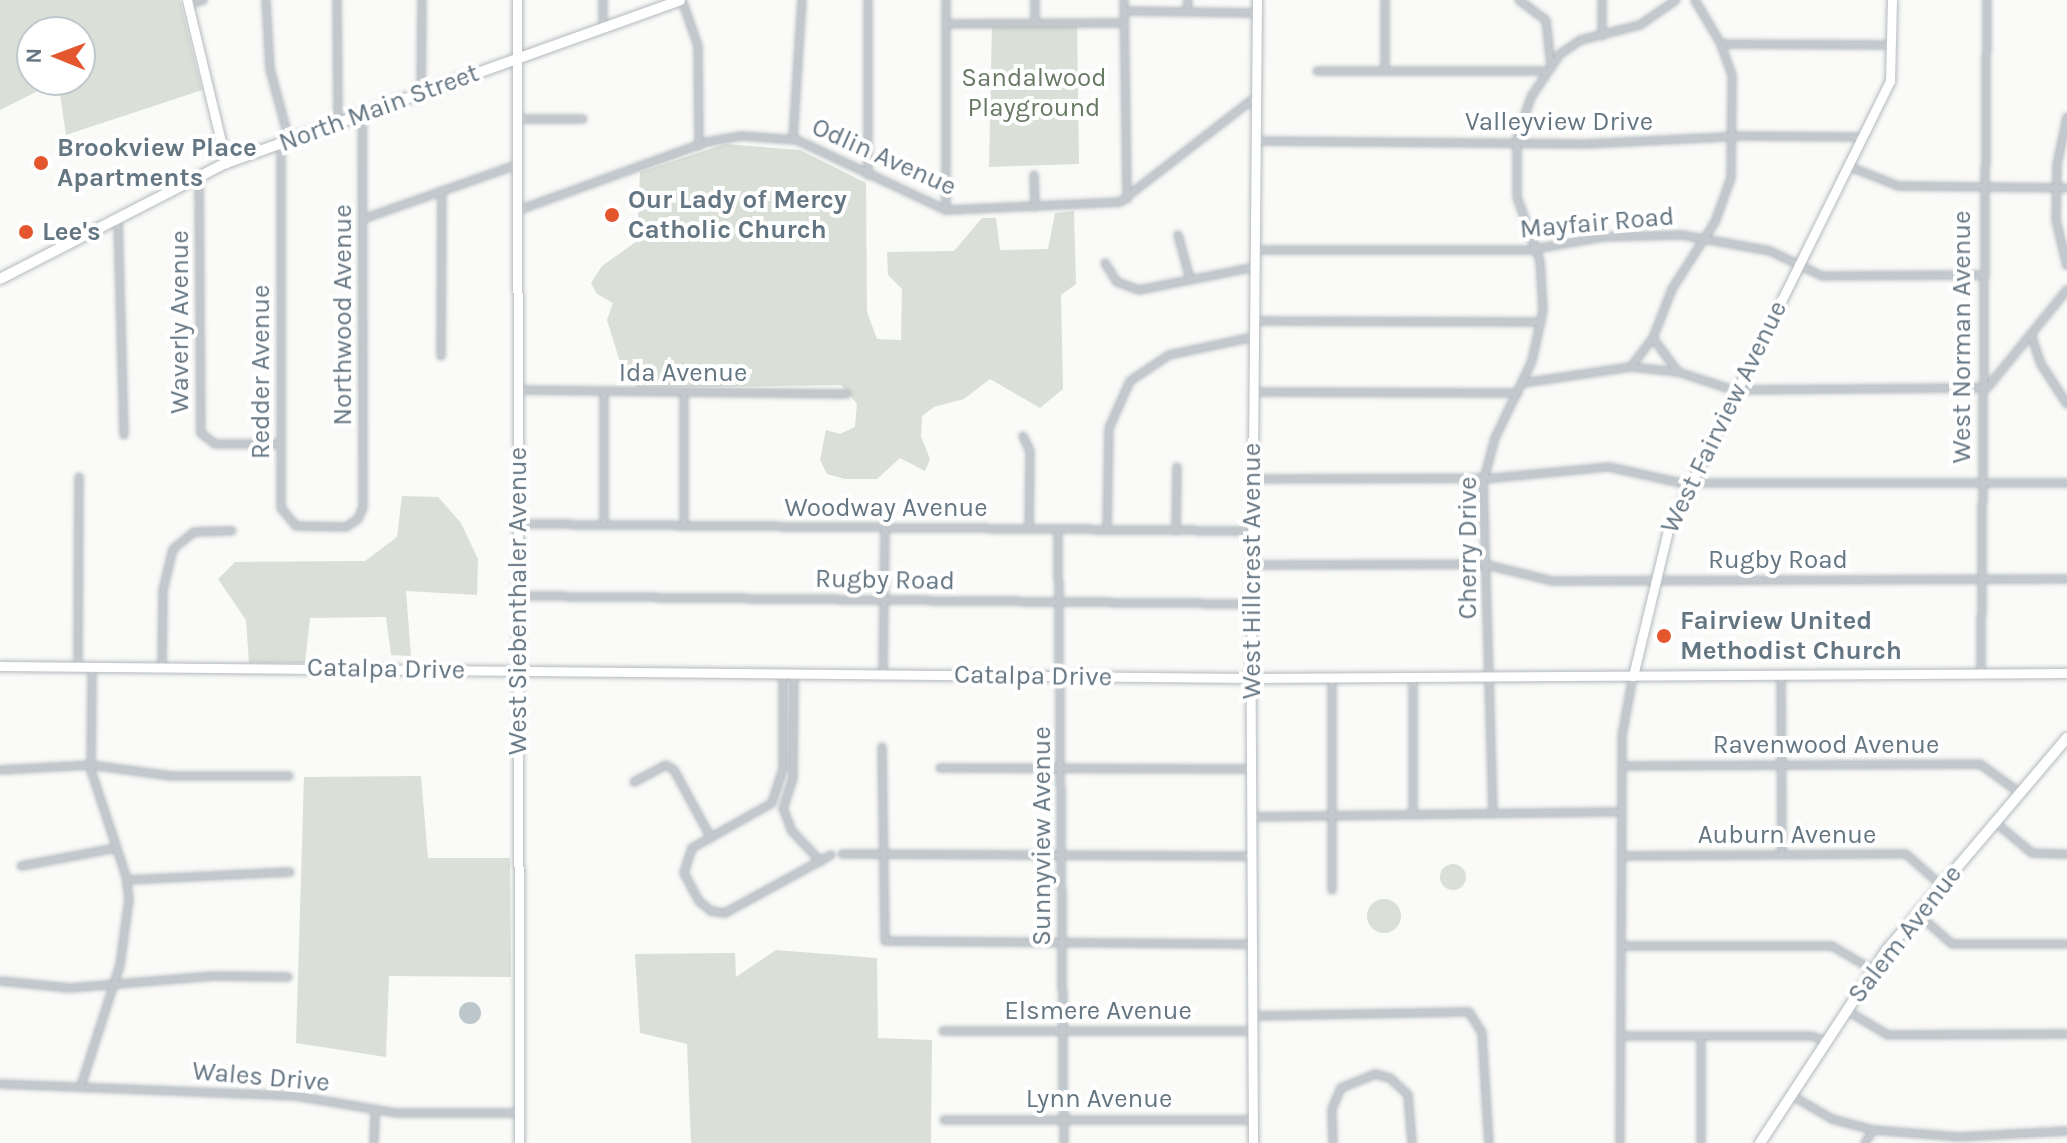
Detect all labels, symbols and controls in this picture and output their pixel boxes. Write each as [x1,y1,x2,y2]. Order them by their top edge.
north arrow [16,16,96,96]
text: N [21,47,47,64]
street label: North Main Street [275,57,483,159]
park label: Sandalwood Playground [961,62,1107,124]
street label: Valleyview Drive [1465,106,1653,138]
street label: Odlin Avenue [807,111,961,203]
place label: Brookview Place Apartments [57,132,257,194]
marker: Brookview Place Apartments [32,154,50,172]
place label: Our Lady of Mercy Catholic Church [628,184,847,246]
street label: Mayfair Road [1519,201,1675,245]
street label: Northwood Avenue [327,204,359,426]
marker: Our Lady of Mercy Catholic Church [603,206,621,224]
street label: West Norman Avenue [1946,211,1978,463]
place label: Lee's [42,216,101,248]
marker: Lee's [17,223,35,241]
street label: Waverly Avenue [164,230,196,414]
street label: Redder Avenue [245,285,277,459]
street label: West Fairview Avenue [1654,296,1794,538]
street label: Ida Avenue [619,357,747,389]
street label: West Hillcrest Avenue [1236,443,1268,699]
street label: West Siebenthaler Avenue [502,447,534,755]
street label: Cherry Drive [1452,477,1484,619]
street label: Woodway Avenue [784,492,988,524]
street label: Rugby Road [1708,544,1848,576]
street label: Rugby Road [815,563,955,597]
place label: Fairview United Methodist Church [1680,605,1902,666]
marker: Fairview United Methodist Church [1655,627,1673,645]
street label: Catalpa Drive [307,652,465,686]
street label: Catalpa Drive [954,659,1112,693]
street label: Sunnyview Avenue [1026,726,1058,946]
street label: Ravenwood Avenue [1713,729,1939,761]
street label: Auburn Avenue [1698,819,1876,851]
street label: Salem Avenue [1841,859,1969,1009]
street label: Elsmere Avenue [1004,995,1192,1027]
street label: Wales Drive [191,1055,331,1099]
street label: Lynn Avenue [1026,1083,1172,1115]

